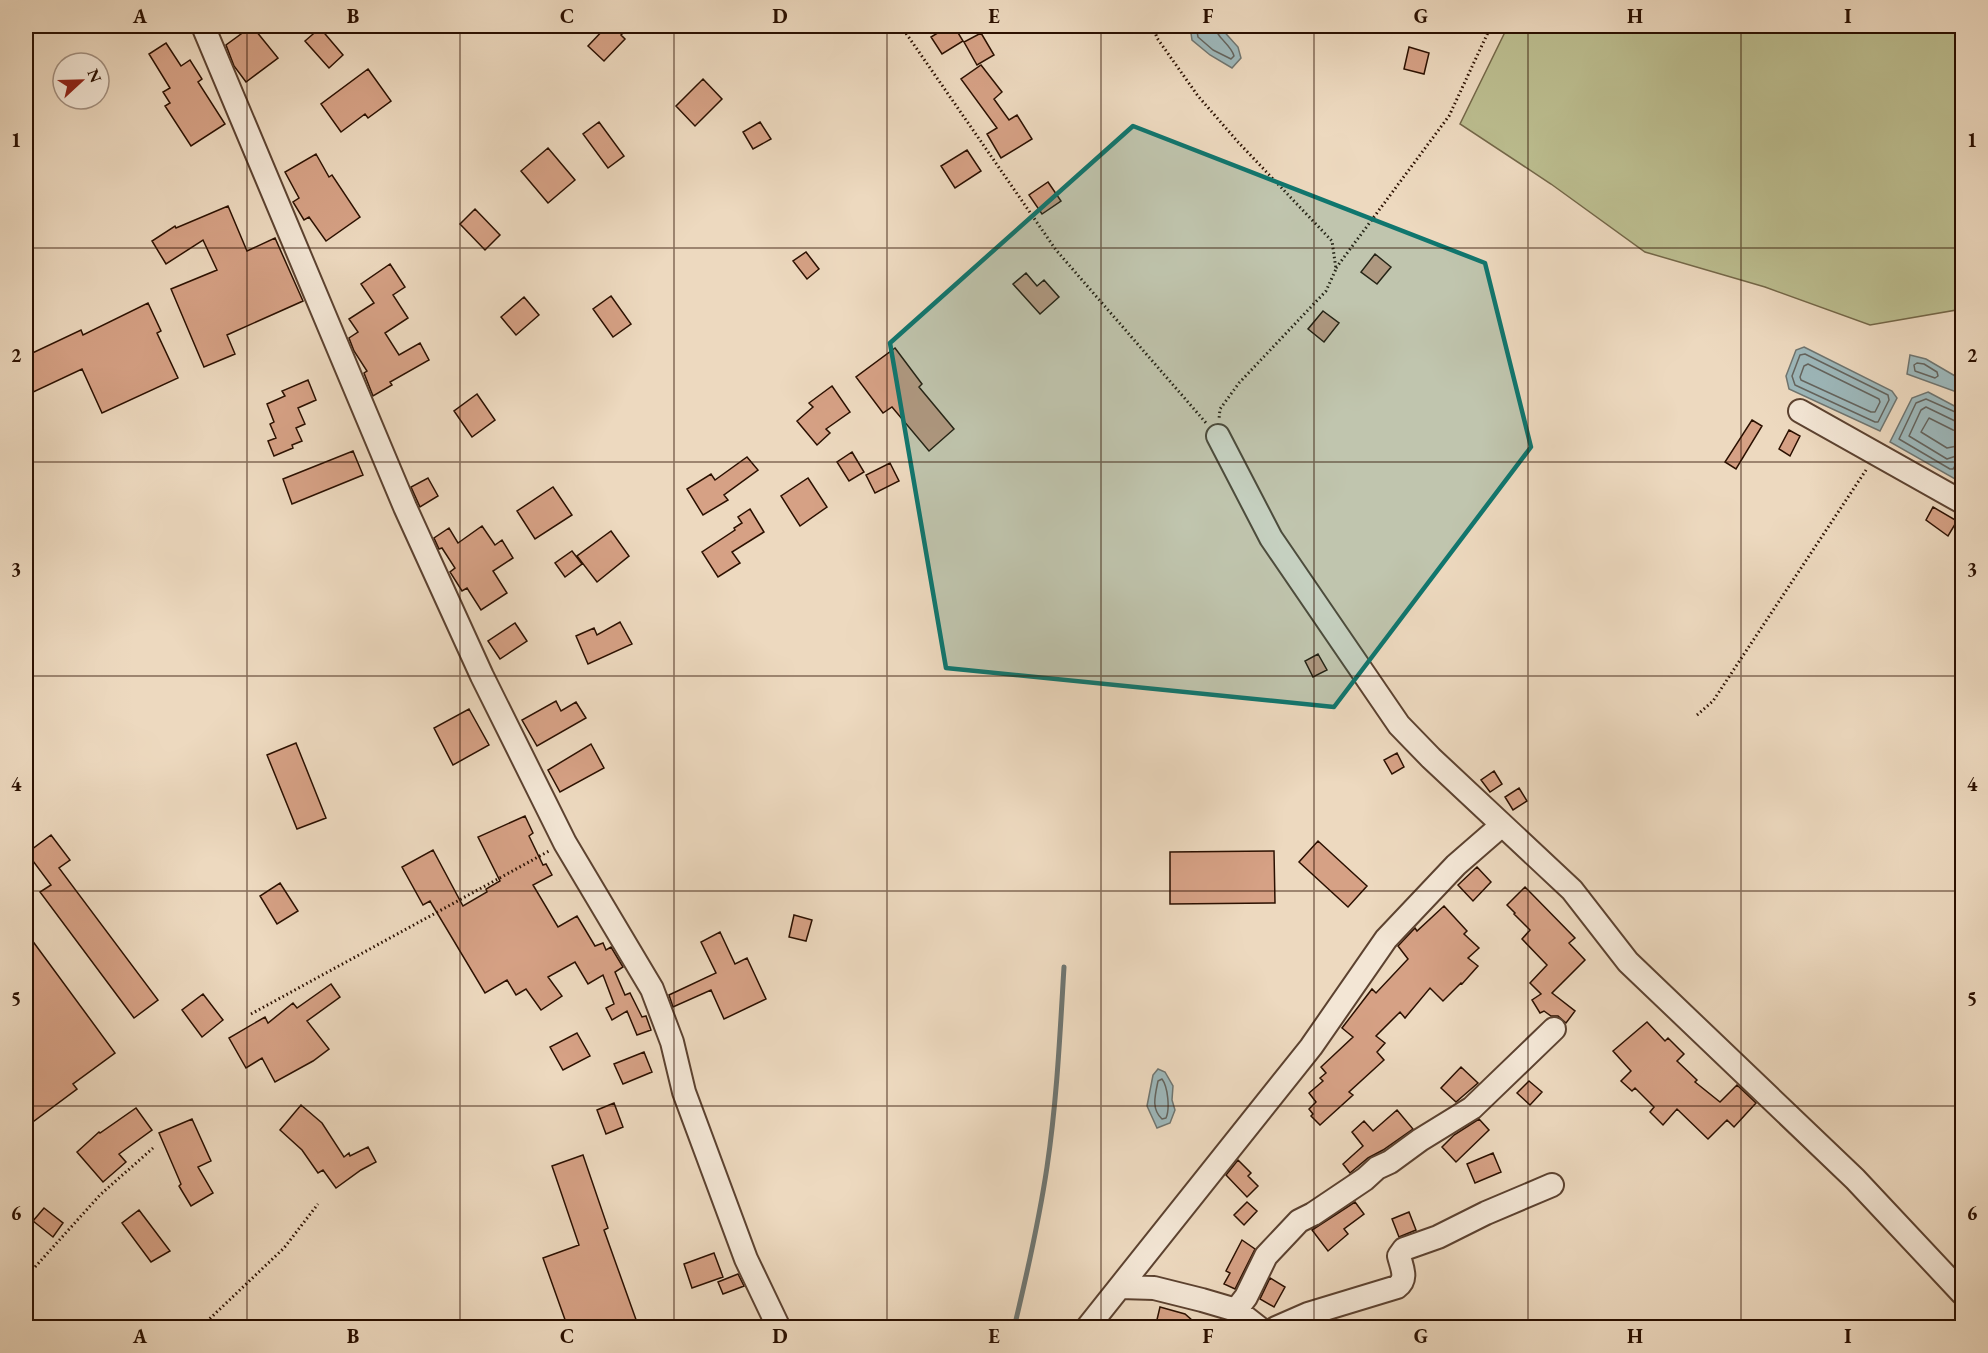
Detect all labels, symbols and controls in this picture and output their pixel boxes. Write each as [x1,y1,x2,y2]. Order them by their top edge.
text: A [132,3,148,29]
text: B [347,3,359,29]
text: C [560,3,574,29]
text: D [772,3,788,29]
text: E [988,3,1000,29]
text: F [1203,3,1214,29]
text: G [1414,3,1428,29]
text: H [1627,3,1643,29]
text: I [1844,3,1852,29]
north arrow [51,51,111,111]
text: N [82,66,107,86]
text: 1 [11,127,21,153]
text: 1 [1967,127,1977,153]
text: 2 [11,342,22,368]
text: 2 [1967,342,1978,368]
text: 3 [11,556,21,582]
text: 3 [1967,556,1977,582]
text: 4 [11,771,22,797]
text: 4 [1967,771,1978,797]
text: 5 [11,985,21,1011]
text: 5 [1967,985,1977,1011]
text: 6 [11,1200,22,1226]
text: 6 [1967,1200,1978,1226]
text: A [132,1323,148,1349]
text: B [347,1323,359,1349]
text: C [560,1323,574,1349]
text: D [772,1323,788,1349]
text: E [988,1323,1000,1349]
text: F [1203,1323,1214,1349]
text: G [1414,1323,1428,1349]
text: H [1627,1323,1643,1349]
text: I [1844,1323,1852,1349]

